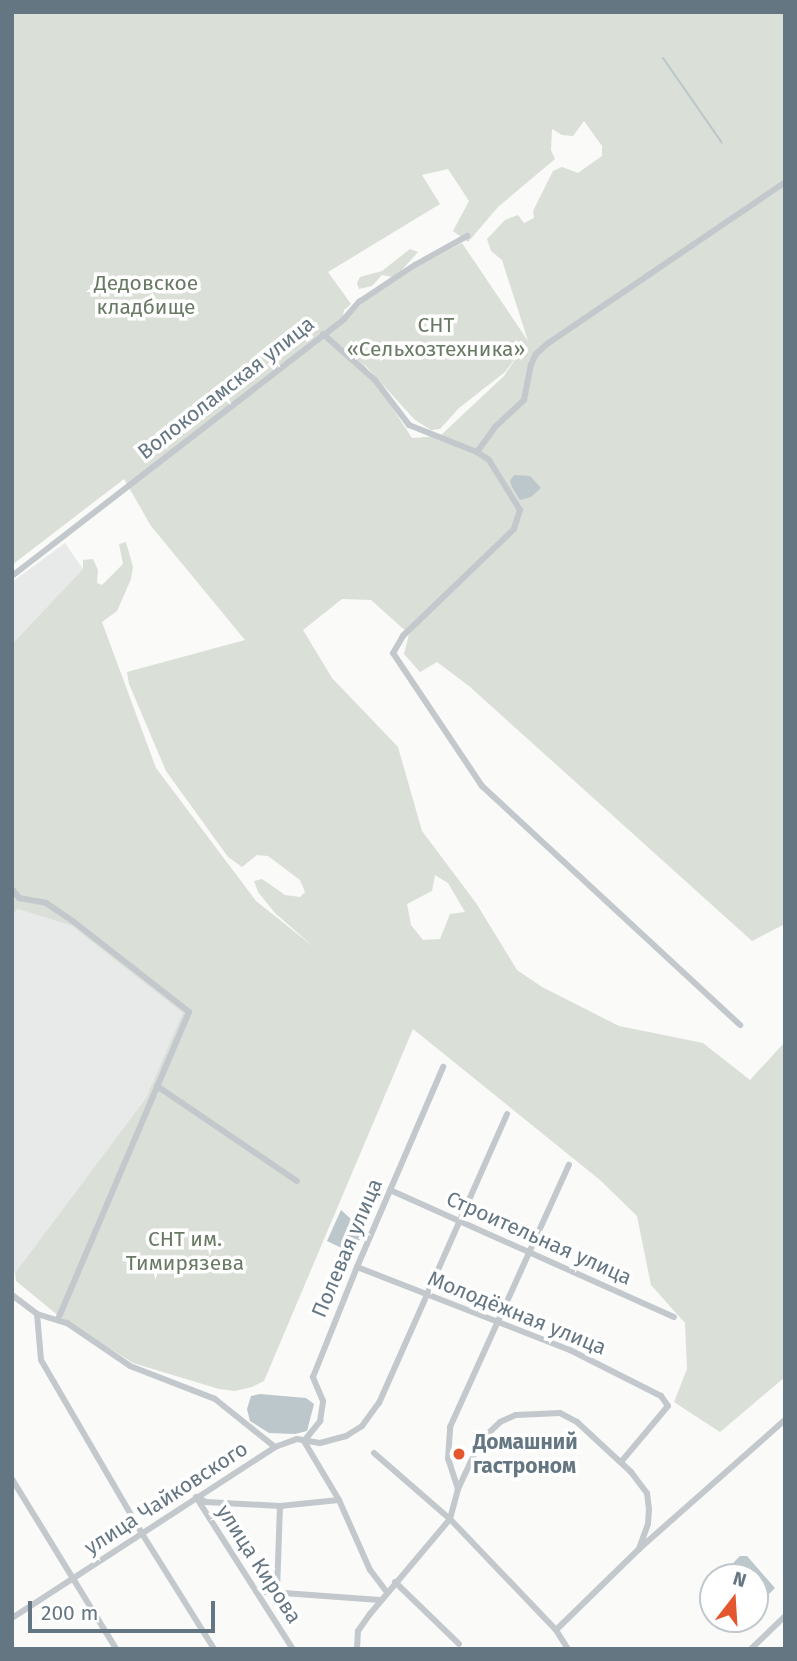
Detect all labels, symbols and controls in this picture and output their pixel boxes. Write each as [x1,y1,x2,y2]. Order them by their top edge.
park label: Дедовское кладбище [94,270,198,320]
street label: Волоколамская улица [133,311,319,465]
park label: СНТ «Сельхозтехника» [347,312,525,362]
street label: Полевая улица [306,1175,388,1321]
street label: Строительная улица [442,1186,636,1290]
park label: СНТ им. Тимирязева [126,1226,244,1276]
street label: Молодёжная улица [424,1266,610,1360]
place label: Домашний гастроном [473,1429,578,1479]
street label: улица Чайковского [80,1436,252,1560]
marker: Домашний гастроном [451,1446,467,1462]
street label: улица Кирова [211,1500,307,1628]
north arrow [699,1563,769,1633]
text: N [730,1567,749,1592]
scale bar [32,1588,219,1632]
text: 200 m [41,1600,98,1626]

